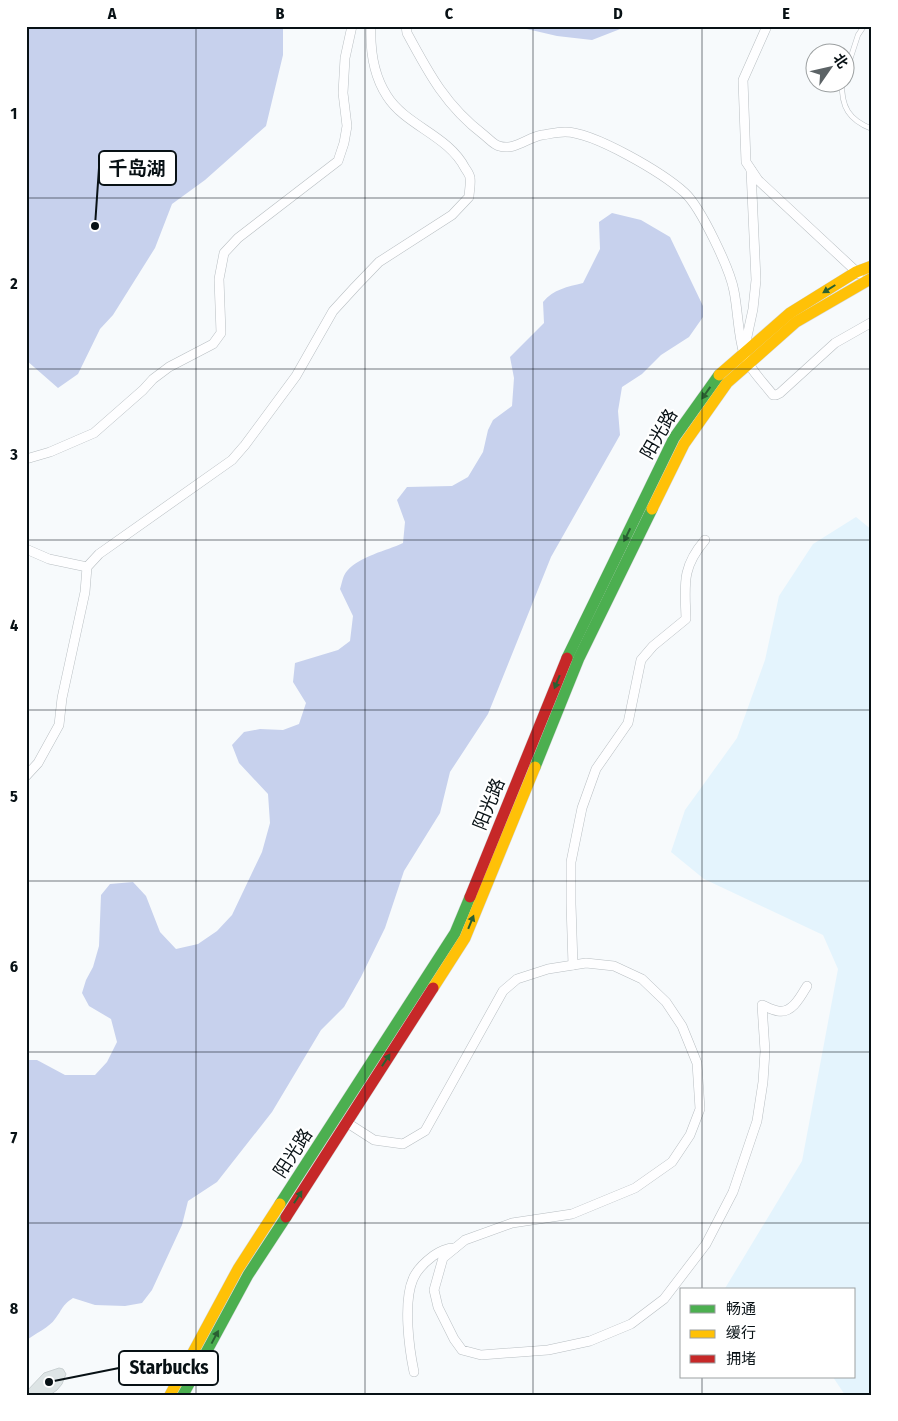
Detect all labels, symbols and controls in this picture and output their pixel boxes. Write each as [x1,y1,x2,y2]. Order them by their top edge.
text: A [107,4,117,23]
text: B [276,4,285,23]
text: C [445,4,454,23]
text: D [613,4,623,23]
text: E [782,4,790,23]
north arrow [806,42,856,92]
text: 北 [829,50,851,72]
text: 1 [11,104,17,123]
callout: 千岛湖 [99,151,176,185]
text: 千岛湖 [108,157,166,180]
text: 2 [9,274,18,293]
one-way arrow [822,284,835,294]
one-way arrow [701,386,711,400]
street label: 阳光路 [636,405,682,463]
text: 3 [9,445,18,464]
one-way arrow [623,528,631,542]
text: 4 [10,616,18,635]
one-way arrow [553,674,561,689]
street label: 阳光路 [469,775,509,833]
text: 5 [10,787,18,806]
one-way arrow [468,915,475,930]
text: 6 [10,957,18,976]
one-way arrow [381,1054,391,1067]
street label: 阳光路 [269,1124,317,1182]
text: 7 [11,1128,18,1147]
one-way arrow [293,1191,303,1204]
legend [680,1288,856,1378]
text: 8 [10,1299,19,1318]
text: 畅通 [726,1300,756,1318]
text: 缓行 [726,1324,756,1342]
one-way arrow [210,1330,219,1343]
text: 拥堵 [726,1350,756,1368]
callout: Starbucks [119,1351,218,1385]
text: Starbucks [129,1356,209,1379]

